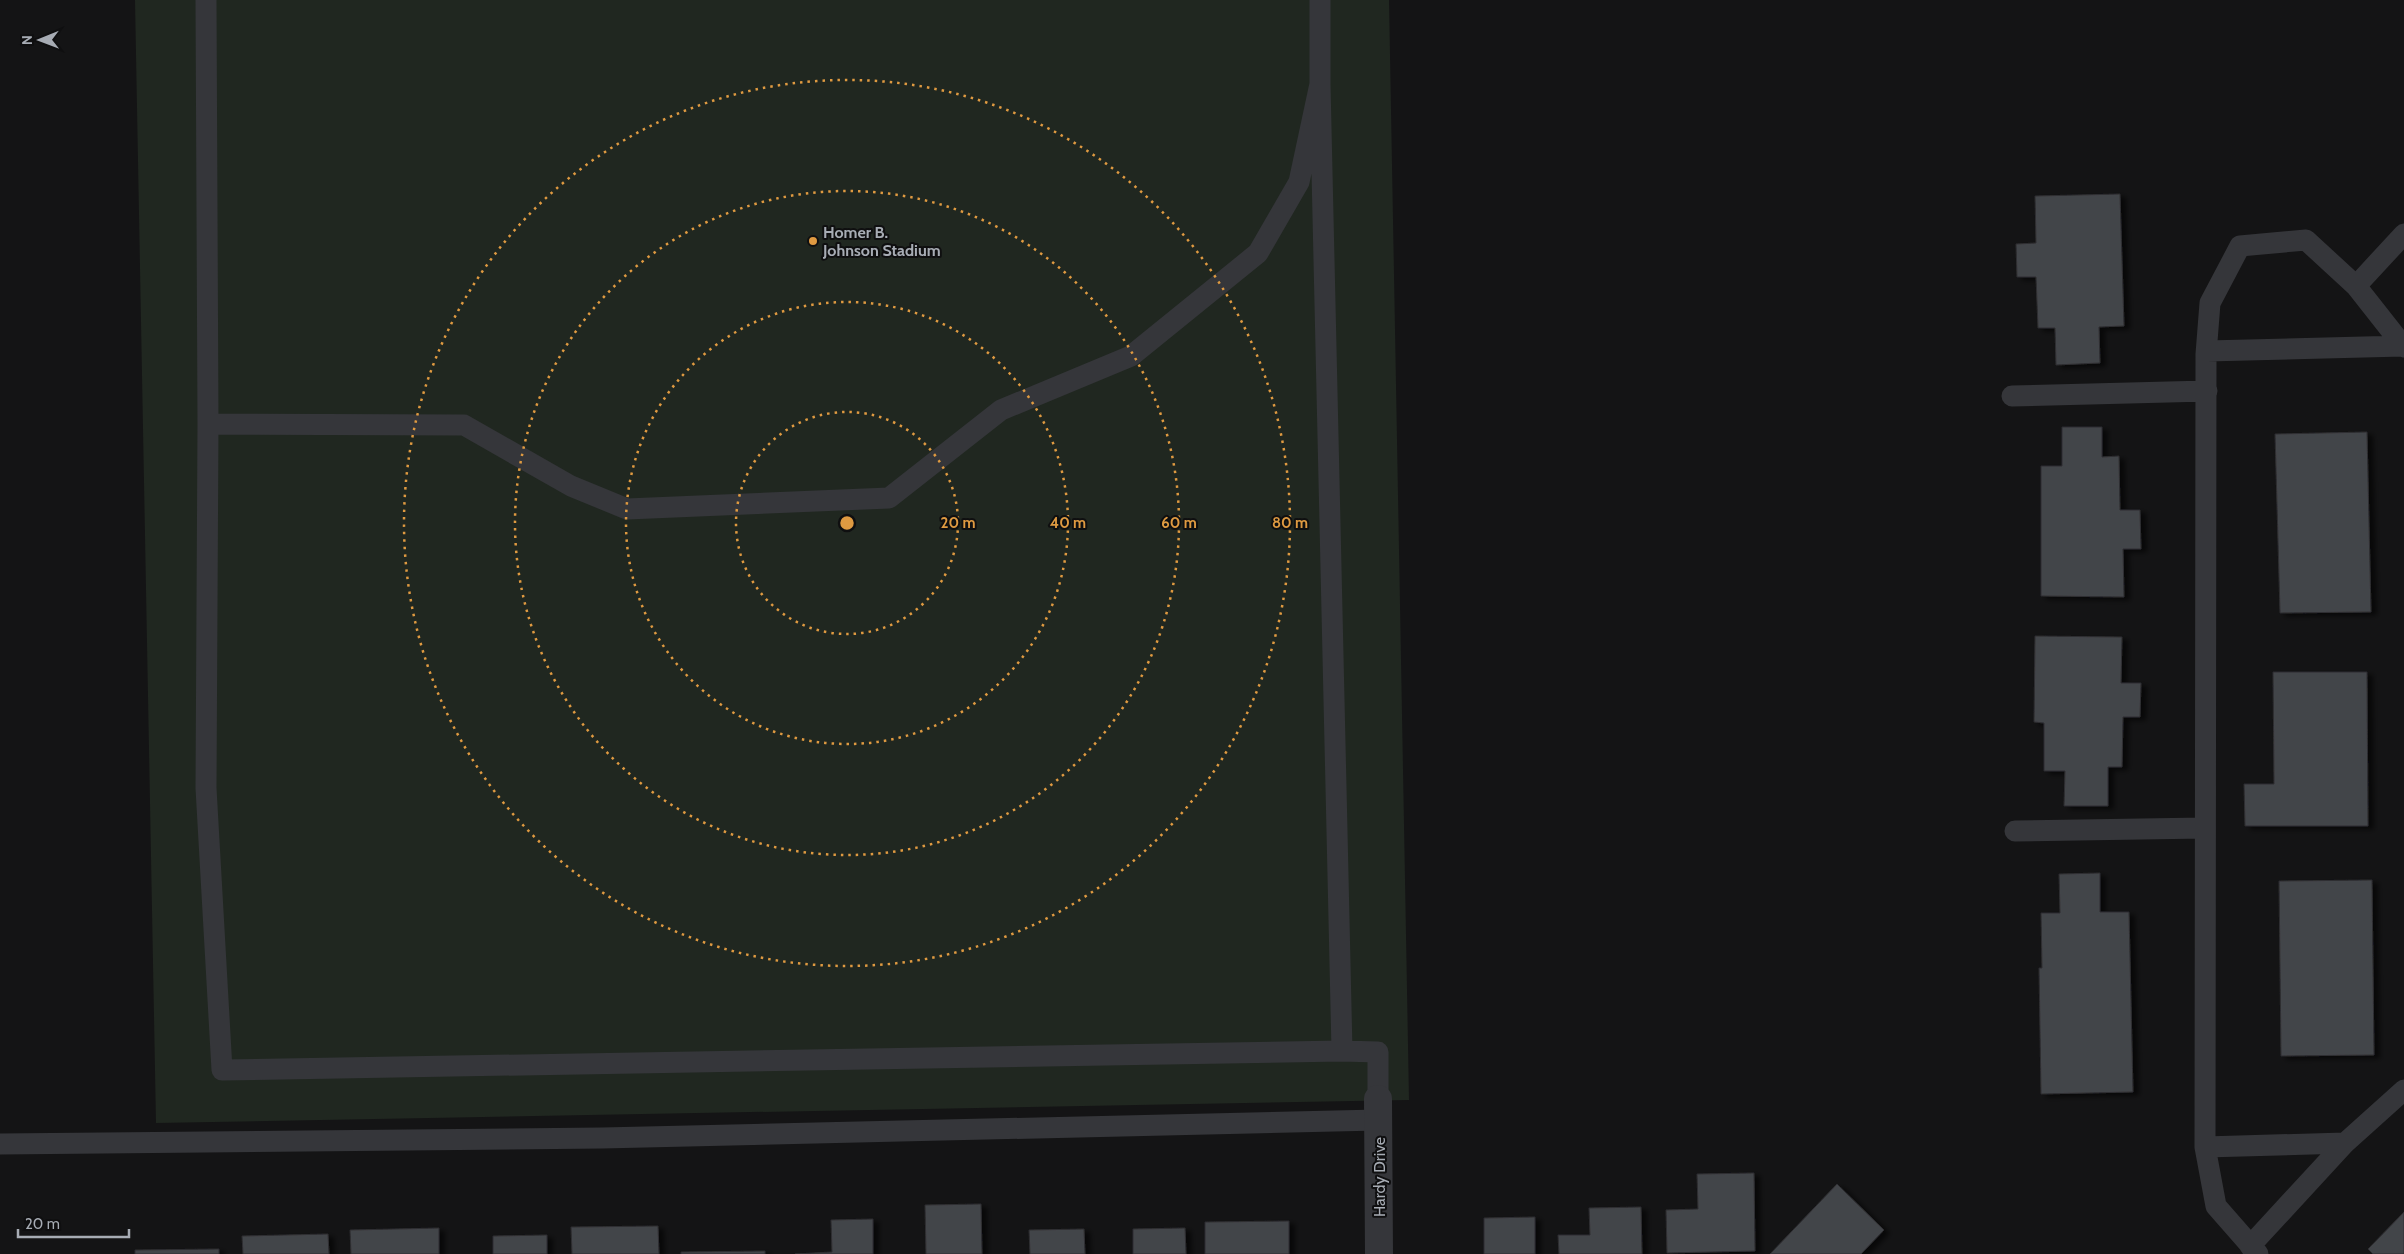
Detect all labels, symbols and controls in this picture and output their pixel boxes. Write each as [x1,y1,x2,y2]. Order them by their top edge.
north arrow [15,15,65,65]
text: N [18,35,36,45]
place label: Homer B. Johnson Stadium [822,223,941,260]
marker: Homer B. Johnson Stadium [807,235,819,247]
centre of rings [838,514,856,532]
text: 20 m [941,514,975,532]
text: 40 m [1050,514,1086,532]
text: 60 m [1161,514,1197,532]
text: 80 m [1272,514,1308,532]
street label: Hardy Drive [1370,1137,1389,1217]
scale bar [18,1206,129,1238]
text: 20 m [25,1215,60,1233]

